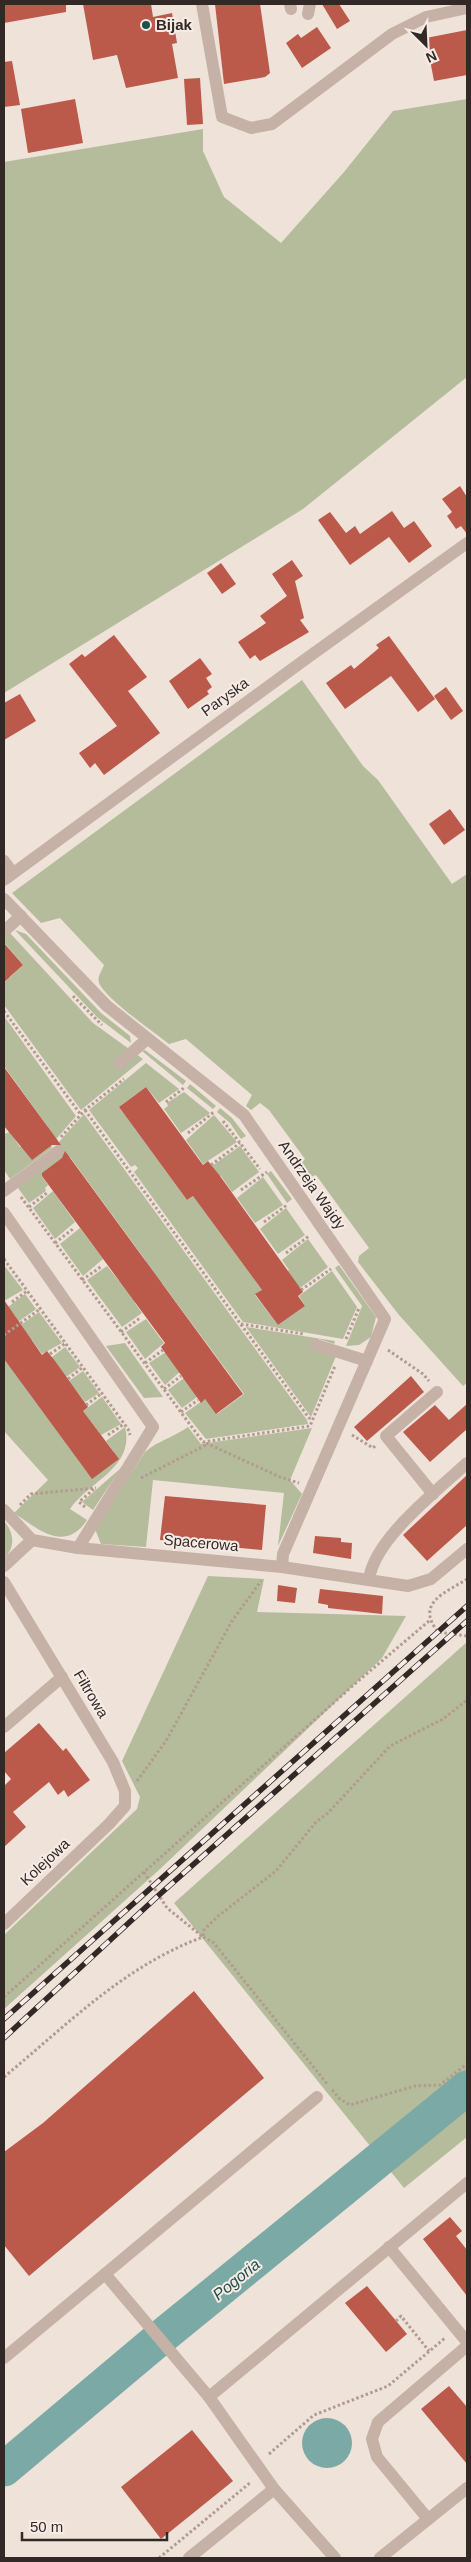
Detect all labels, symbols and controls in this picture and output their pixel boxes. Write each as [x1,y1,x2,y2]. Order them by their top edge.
place label: Bijak [156,16,193,33]
marker: Bijak [140,19,152,31]
north arrow [401,20,451,70]
text: N [423,48,439,66]
street label: Paryska [198,673,252,719]
street label: Andrzeja Wajdy [275,1137,350,1233]
street label: Spacerowa [163,1531,240,1554]
street label: Filtrowa [71,1667,113,1721]
street label: Kolejowa [17,1834,73,1889]
water label: Pogoria [210,2255,263,2303]
scale bar [22,2510,168,2542]
text: 50 m [30,2518,63,2535]

